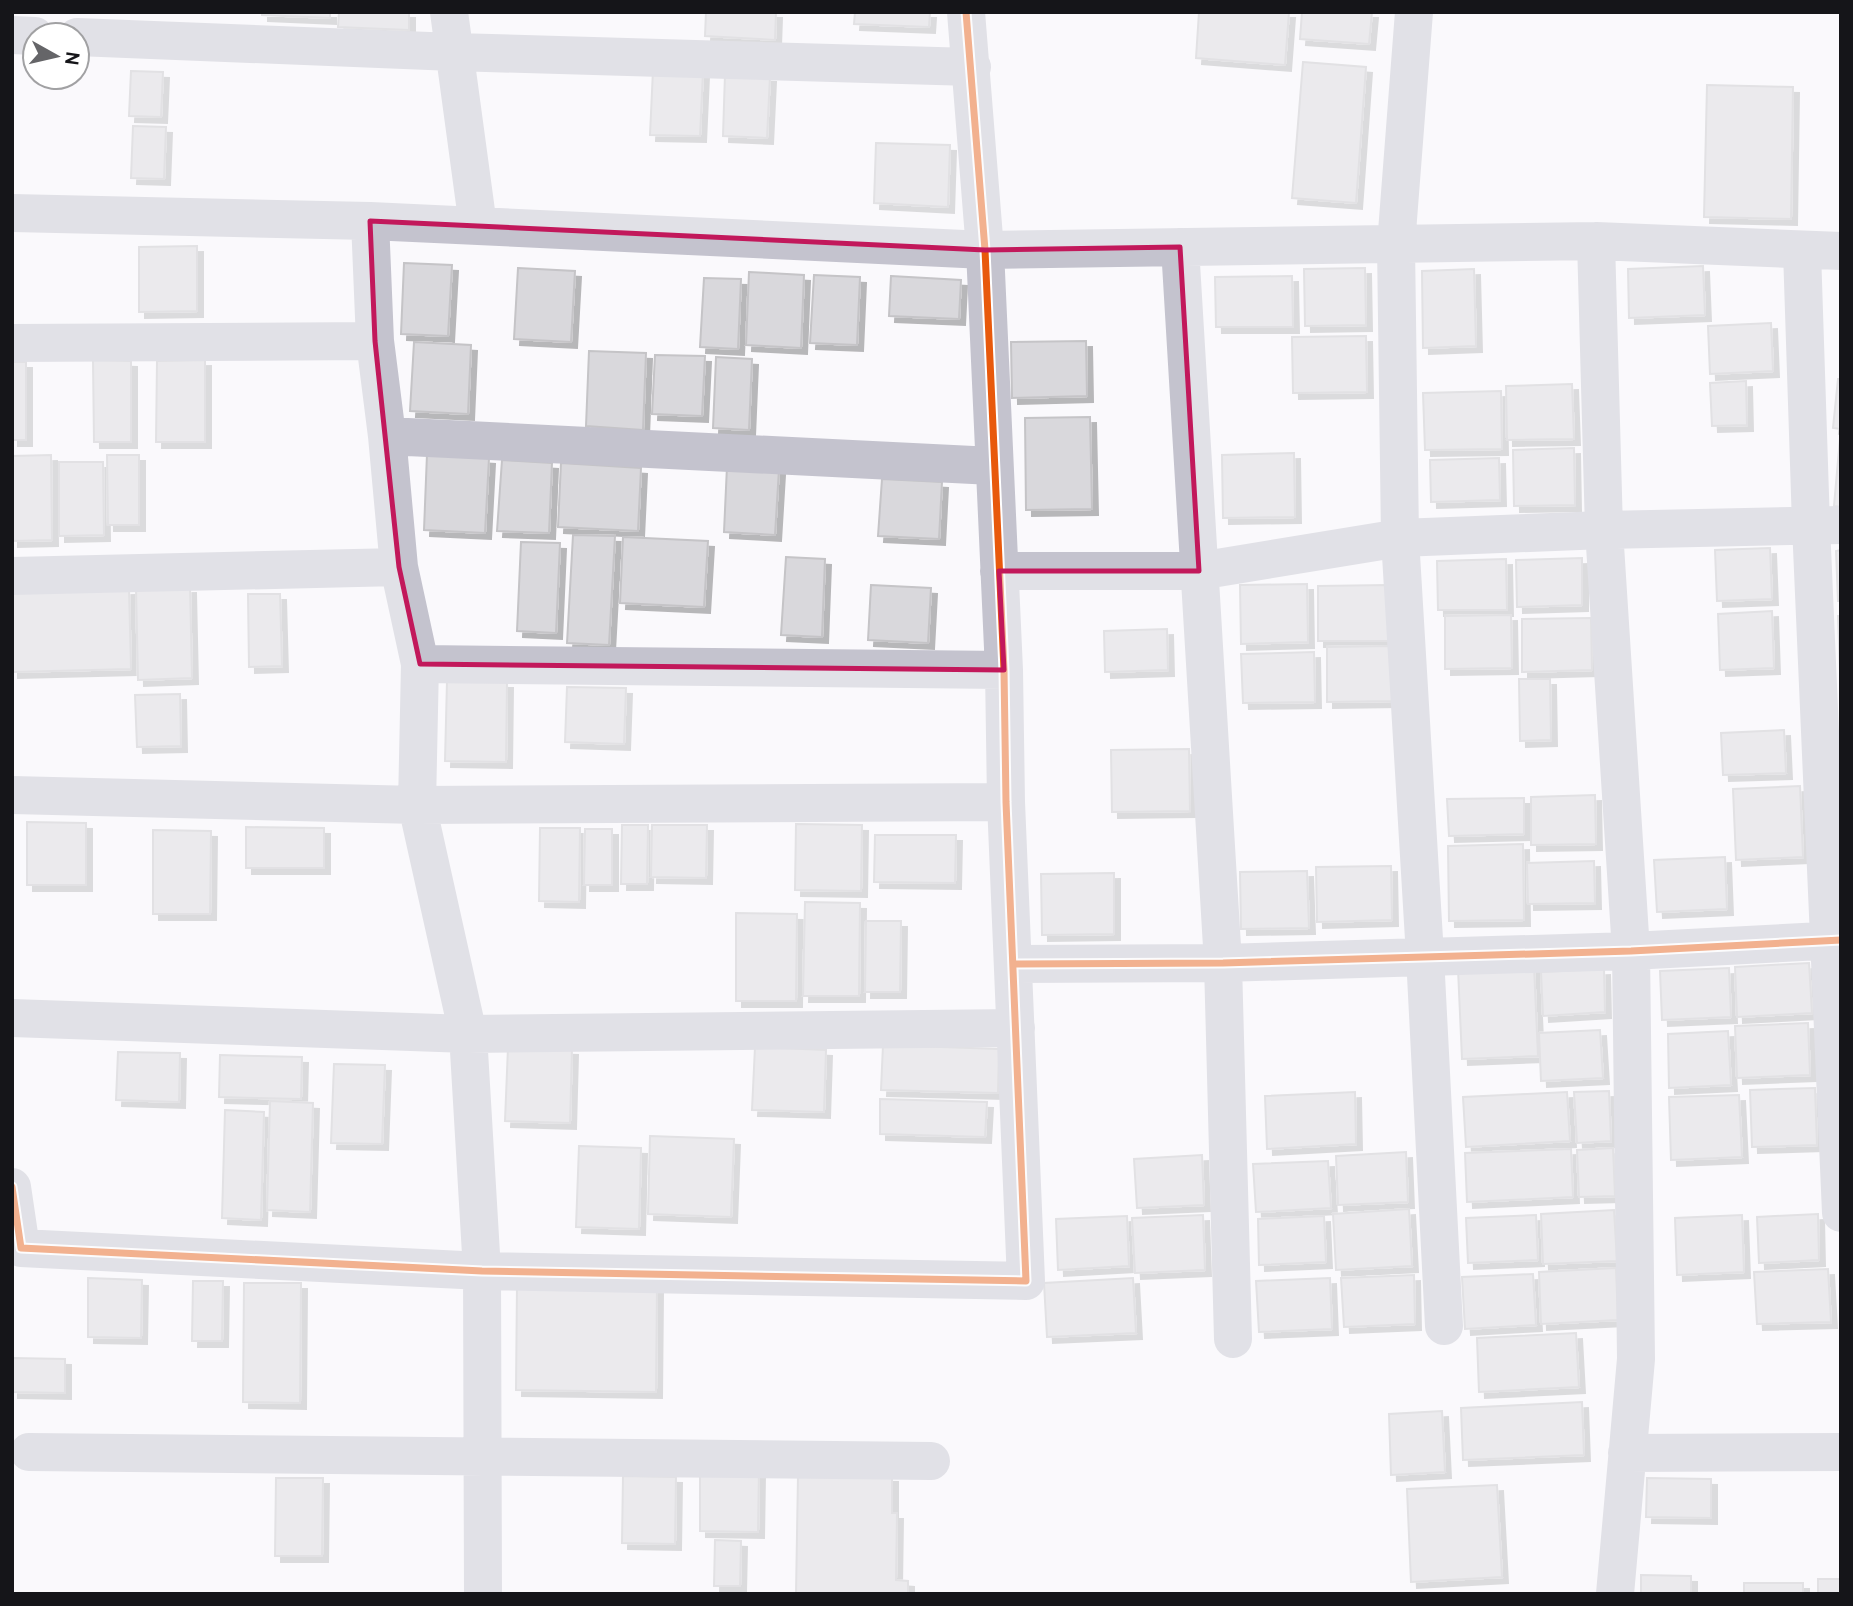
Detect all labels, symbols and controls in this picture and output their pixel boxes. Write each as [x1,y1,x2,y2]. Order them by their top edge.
north arrow [21,21,91,91]
text: N [58,50,84,67]

